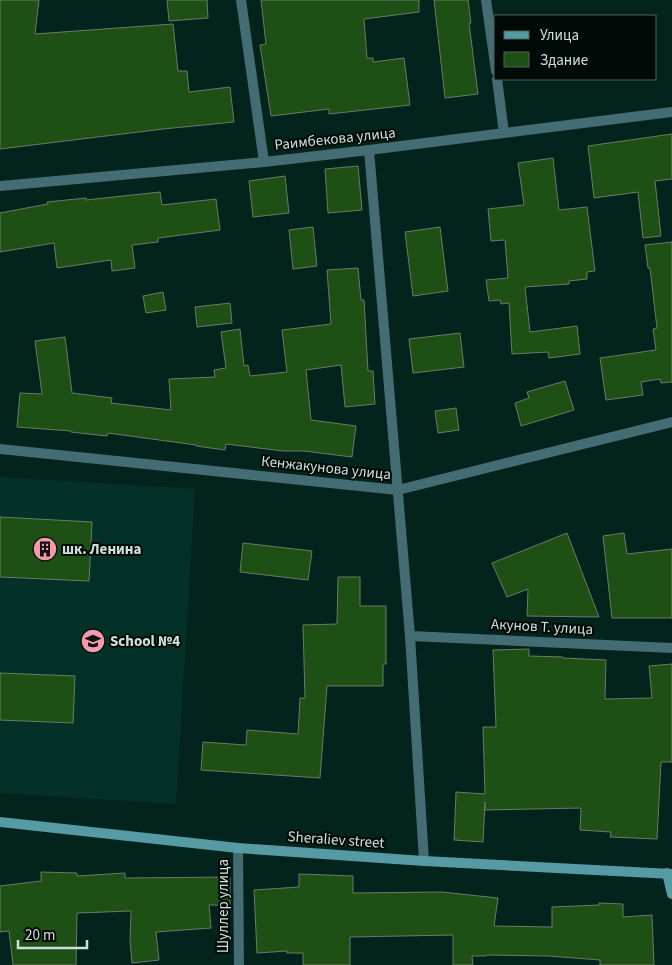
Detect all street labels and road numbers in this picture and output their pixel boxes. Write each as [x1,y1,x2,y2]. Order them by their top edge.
street label: Раимбекова улица [273,122,397,156]
street label: Кенжакунова улица [260,451,392,485]
street label: Акунов Т. улица [490,614,594,640]
street label: Sheraliev street [287,826,385,854]
street label: Шуллер улица [213,859,234,953]

